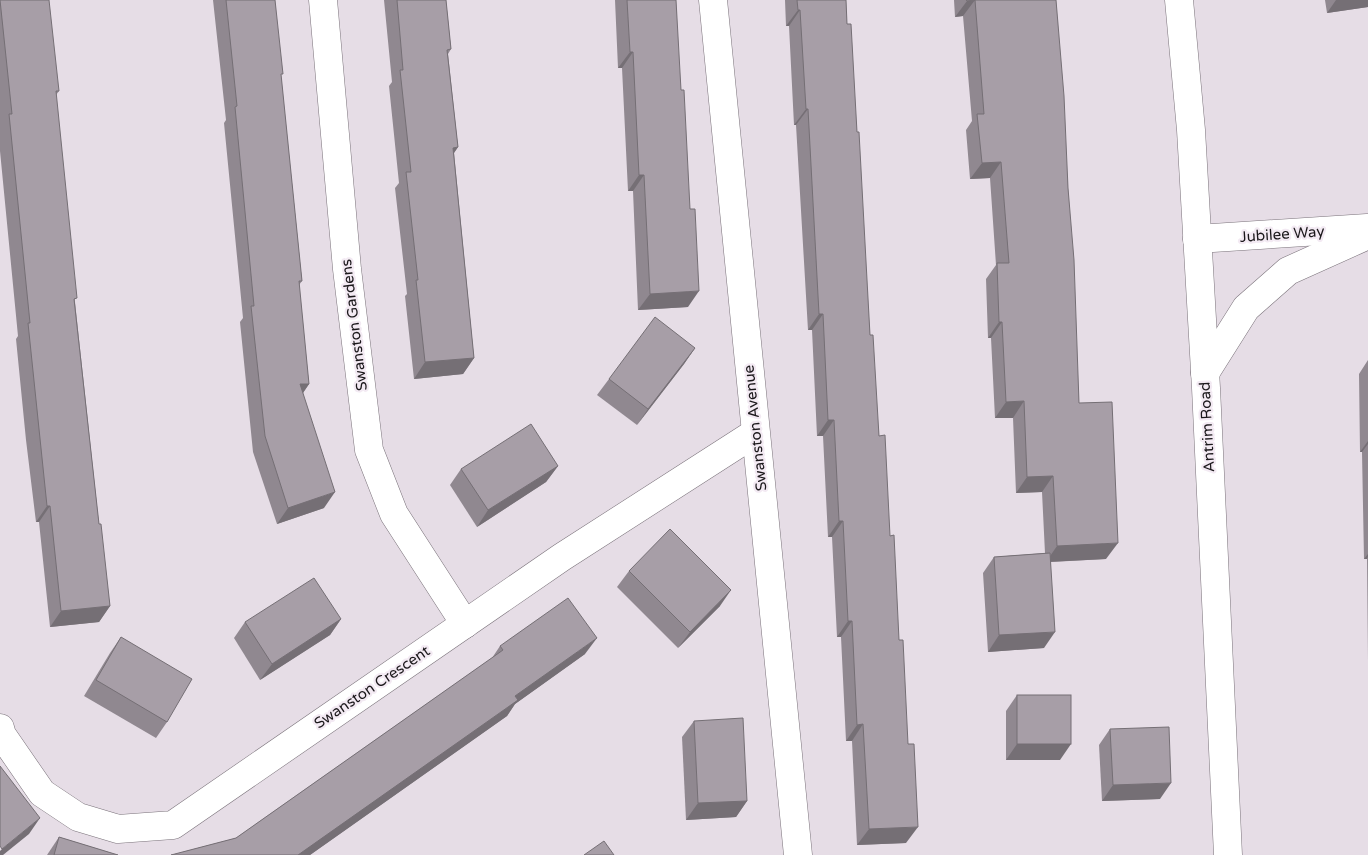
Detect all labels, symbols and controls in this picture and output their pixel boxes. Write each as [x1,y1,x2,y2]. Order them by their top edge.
street label: Jubilee Way [1239,222,1325,246]
street label: Swanston Gardens [337,258,371,392]
street label: Swanston Avenue [739,364,771,492]
street label: Antrim Road [1196,381,1218,473]
street label: Swanston Crescent [311,641,433,732]

